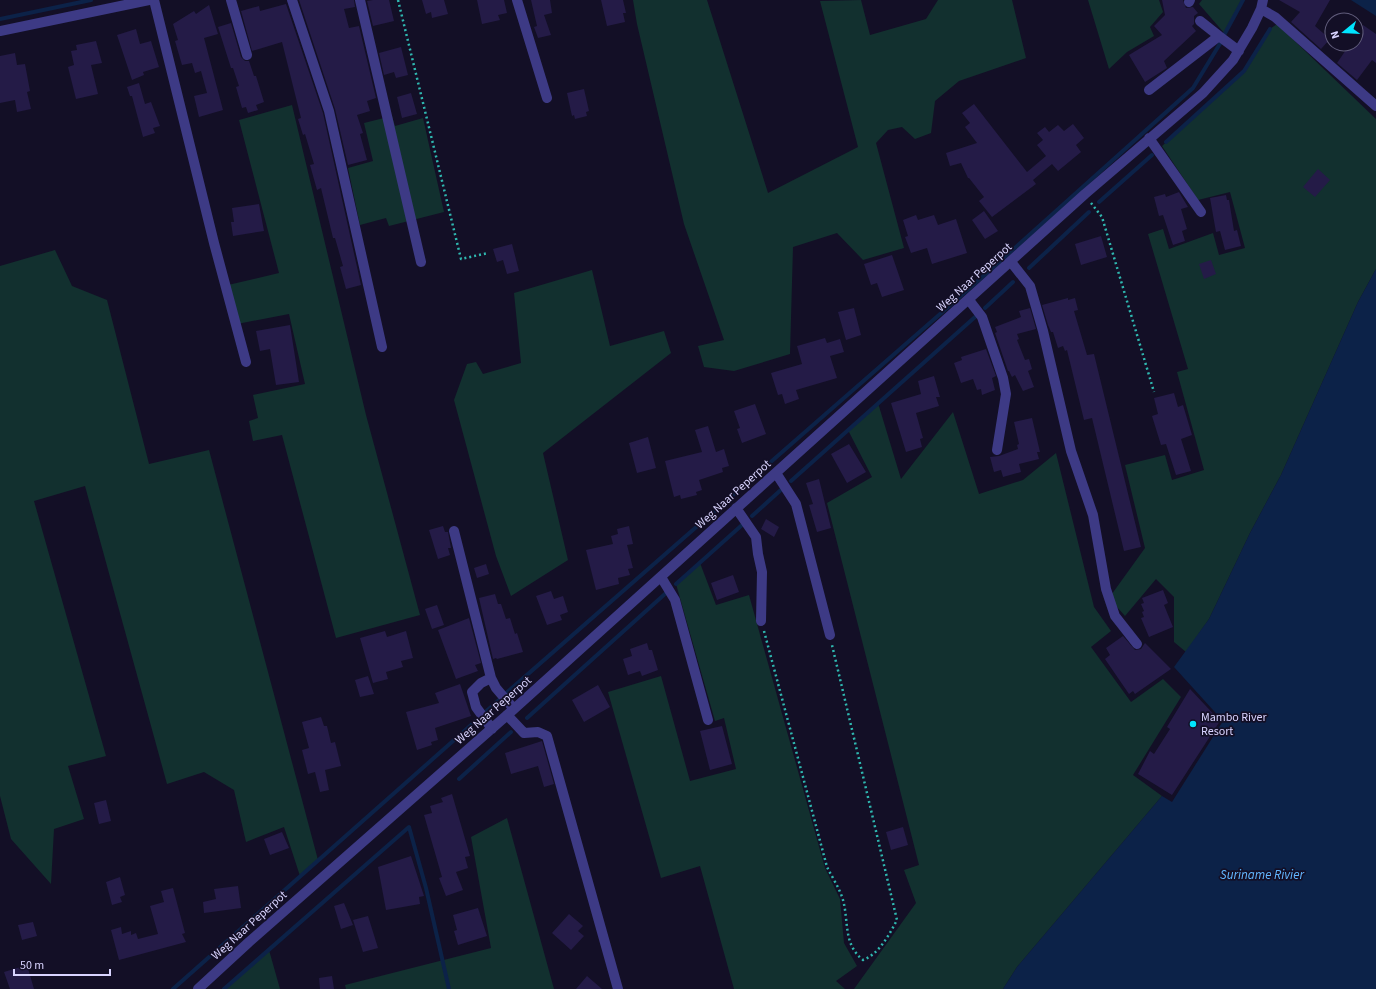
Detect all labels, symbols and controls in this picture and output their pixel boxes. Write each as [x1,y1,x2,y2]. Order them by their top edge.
north arrow [1324,12,1364,52]
text: N [1327,29,1343,41]
street label: Weg Naar Peperpot [933,239,1016,316]
street label: Weg Naar Peperpot [692,456,775,533]
street label: Weg Naar Peperpot [451,672,535,748]
place label: Mambo River Resort [1201,709,1268,740]
marker: Mambo River Resort [1188,719,1198,729]
water label: Suriname Rivier [1220,866,1304,884]
street label: Weg Naar Peperpot [208,887,291,964]
scale bar [14,951,110,977]
text: 50 m [20,957,44,974]

